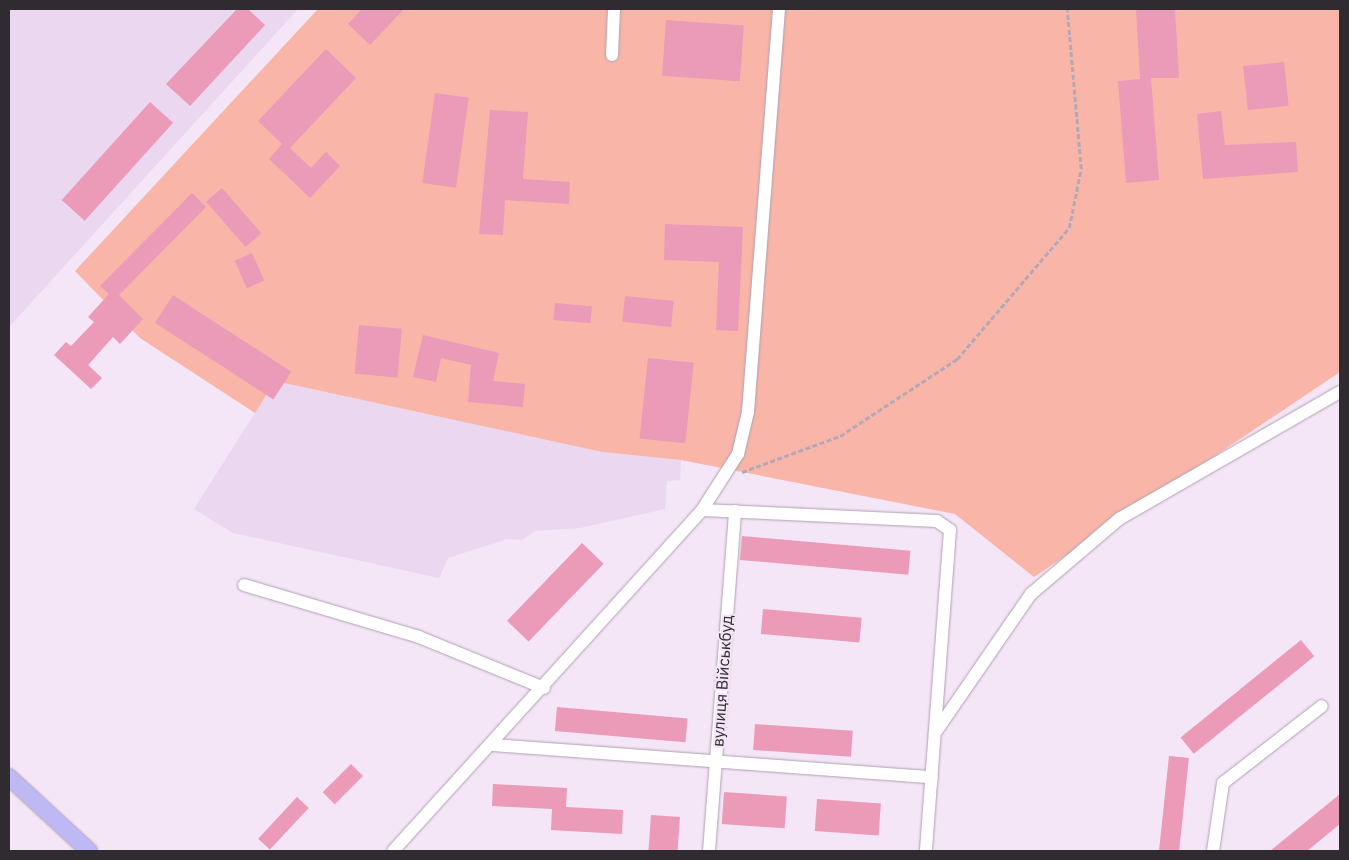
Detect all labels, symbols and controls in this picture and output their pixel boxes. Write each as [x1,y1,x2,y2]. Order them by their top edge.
street label: вулиця Військбуд [708,614,736,748]

